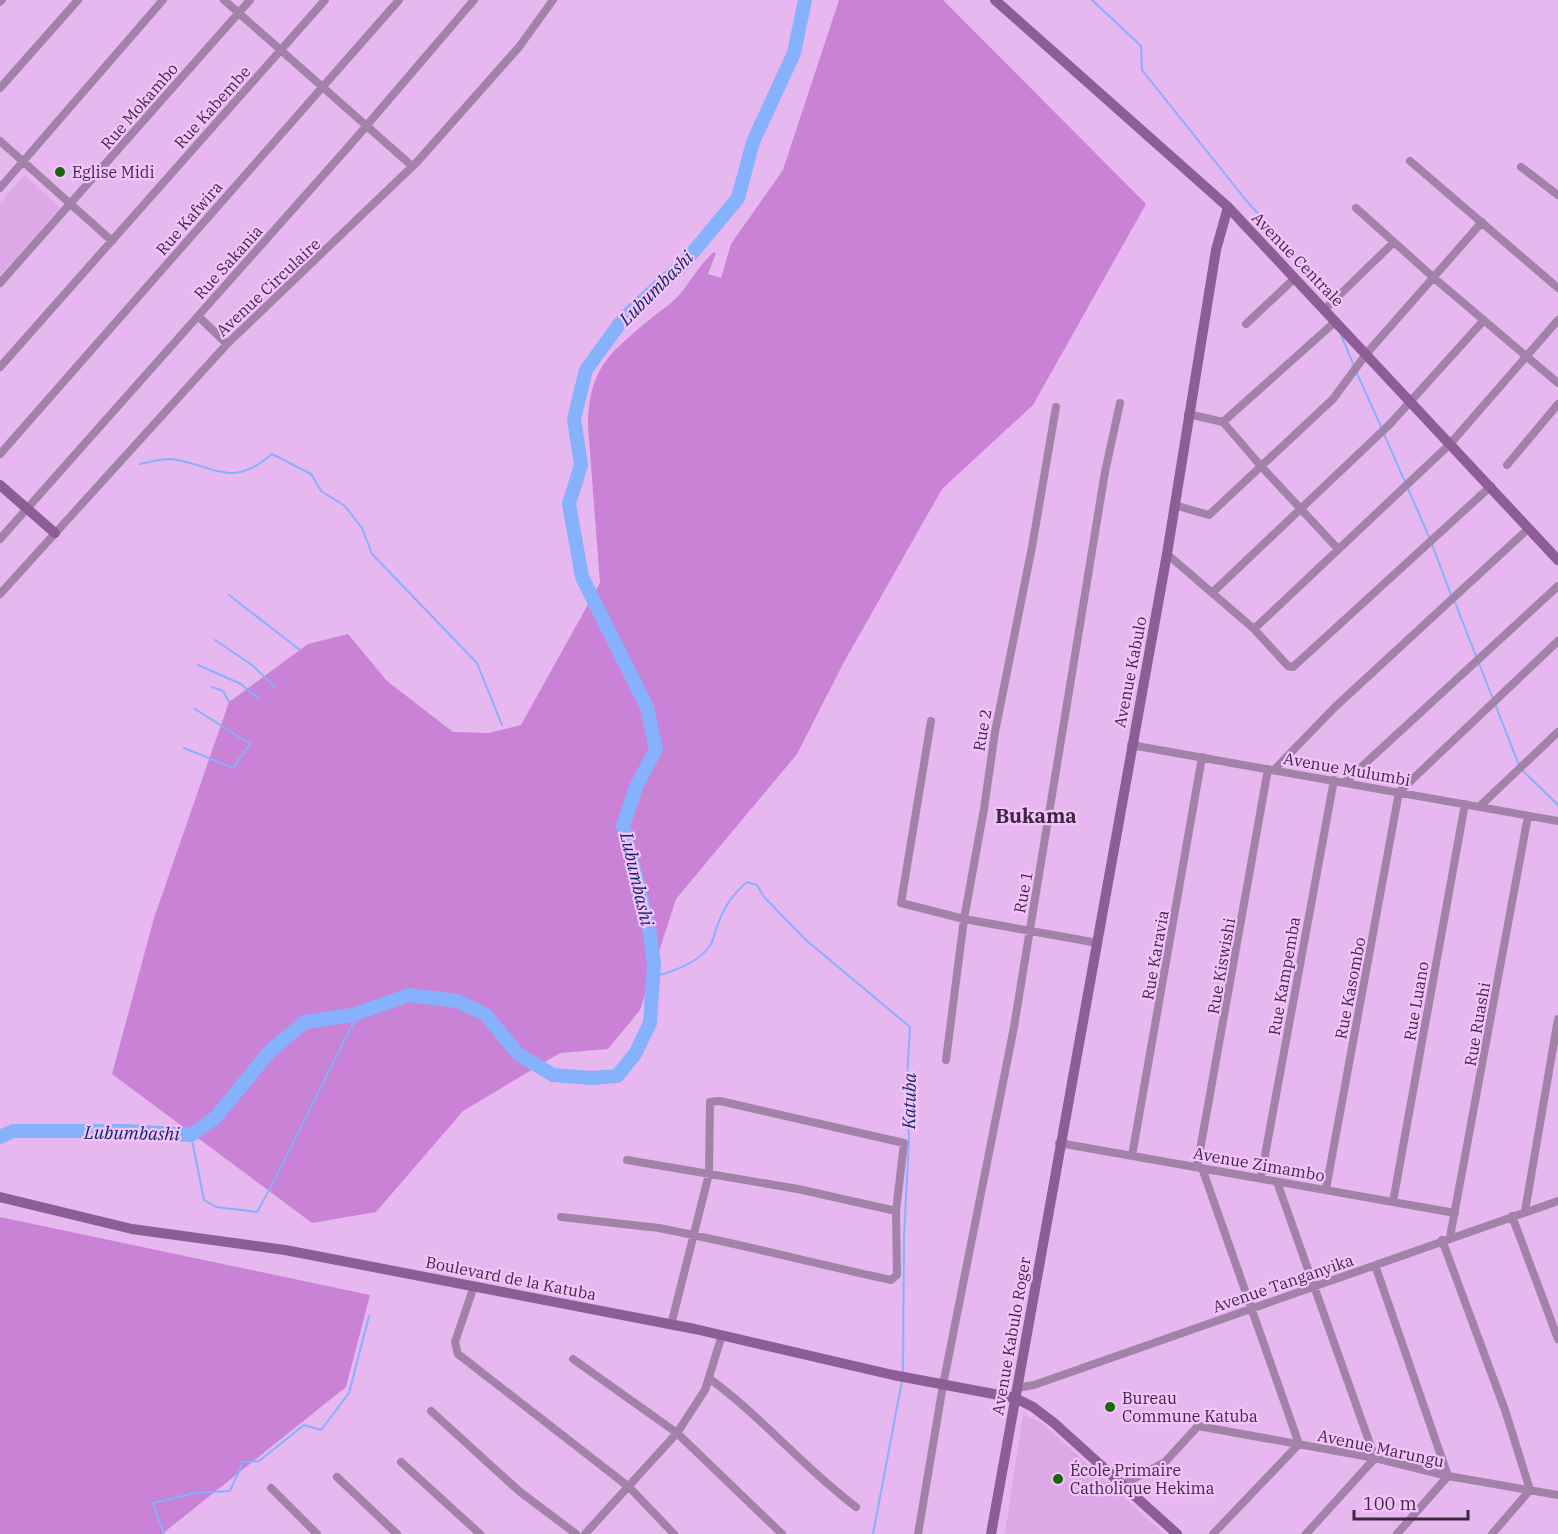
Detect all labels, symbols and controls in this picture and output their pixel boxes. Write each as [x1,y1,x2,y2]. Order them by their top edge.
street label: Rue Mokambo [96,59,182,153]
street label: Rue Kabembe [170,62,254,152]
place label: Eglise Midi [72,162,155,182]
marker: Eglise Midi [53,165,67,179]
street label: Rue Kafwira [151,177,227,259]
street label: Avenue Centrale [1248,208,1348,310]
street label: Rue Sakania [189,221,267,303]
street label: Avenue Circulaire [212,234,324,340]
water label: Lubumbashi [613,246,698,331]
street label: Avenue Kabulo [1109,615,1151,729]
street label: Rue 2 [968,707,996,753]
street label: Avenue Mulumbi [1282,748,1412,790]
district label: Bukama [995,802,1077,829]
water label: Lubumbashi [615,829,659,929]
street label: Rue 1 [1009,869,1037,915]
street label: Rue Karavia [1137,908,1173,1001]
street label: Rue Kampemba [1264,915,1304,1037]
street label: Rue Kiswishi [1203,916,1239,1016]
street label: Rue Kasombo [1330,935,1370,1041]
street label: Rue Luano [1399,960,1433,1042]
street label: Rue Ruashi [1460,980,1494,1068]
water label: Katuba [897,1072,921,1130]
water label: Lubumbashi [83,1121,181,1145]
street label: Avenue Zimambo [1192,1143,1326,1185]
street label: Avenue Tanganyika [1210,1249,1356,1317]
street label: Boulevard de la Katuba [424,1252,598,1304]
street label: Avenue Kabulo Roger [987,1255,1035,1417]
place label: Bureau Commune Katuba [1122,1388,1258,1426]
marker: Bureau Commune Katuba [1103,1400,1117,1414]
street label: Avenue Marungu [1316,1425,1446,1471]
place label: École Primaire Catholique Hekima [1070,1459,1215,1498]
marker: École Primaire Catholique Hekima [1051,1472,1065,1486]
scale bar [1354,1483,1468,1521]
text: 100 m [1363,1492,1417,1515]

